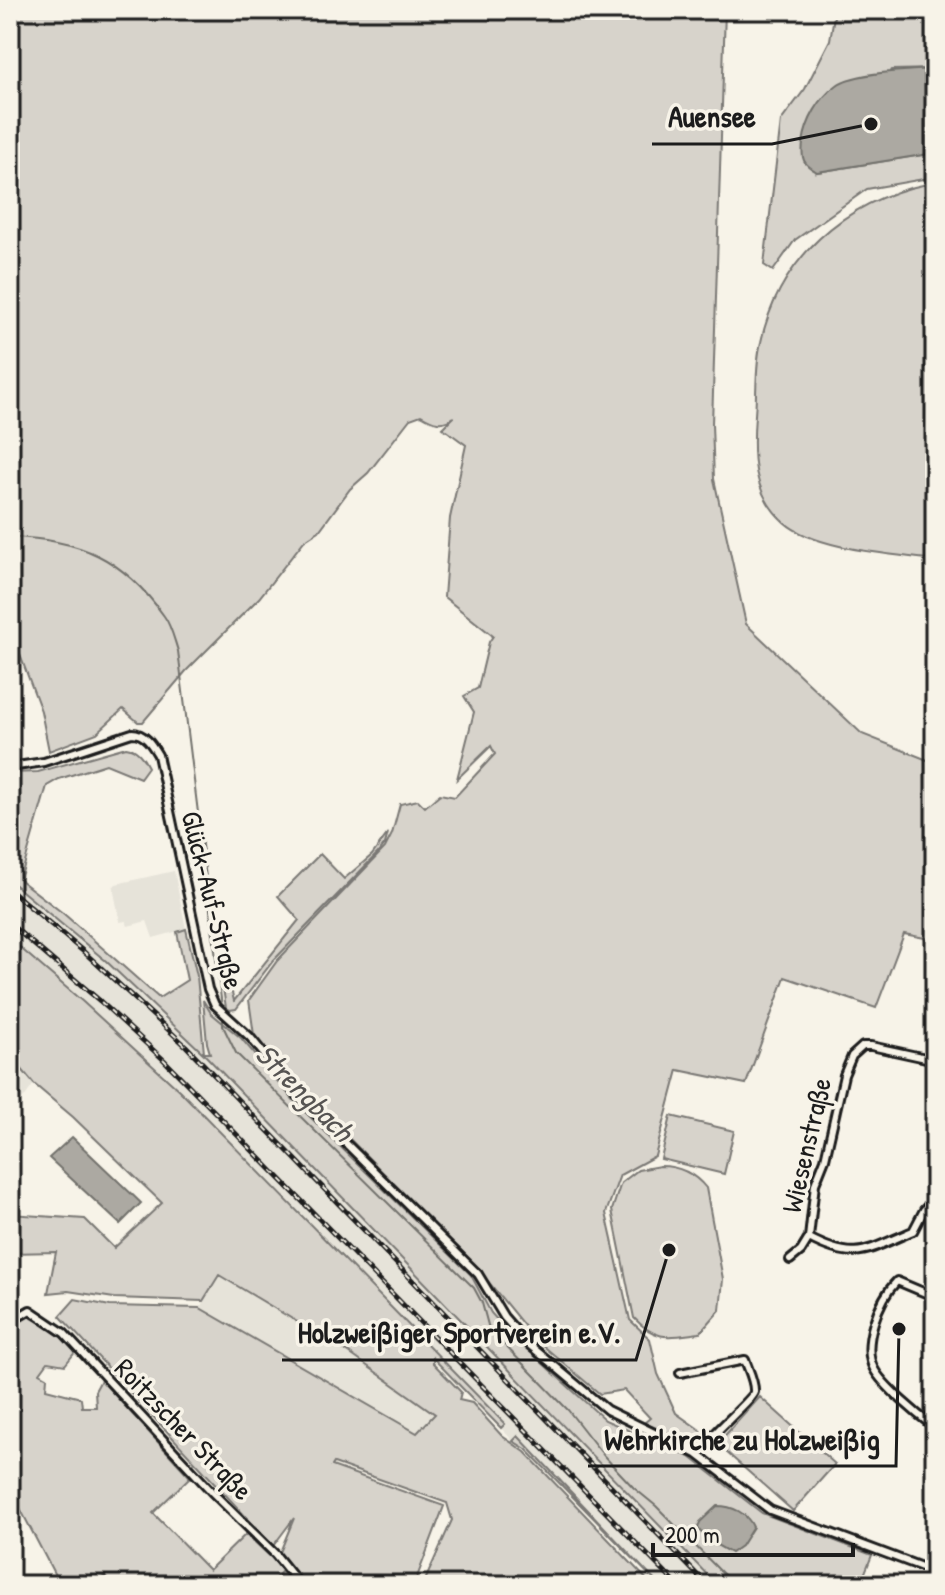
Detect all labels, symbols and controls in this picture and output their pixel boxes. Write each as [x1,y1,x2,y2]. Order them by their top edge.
callout: Auensee [652,90,772,144]
text: Auensee [668,96,756,136]
street label: Glück-Auf-Straße [173,807,253,993]
water label: Strengbach [247,1034,364,1152]
street label: Wiesenstraße [772,1074,840,1216]
callout: Holzweißiger Sportverein e.V. [282,1306,636,1360]
text: Holzweißiger Sportverein e.V. [298,1312,620,1353]
street label: Roitzscher Straße [106,1350,262,1508]
callout: Wehrkirche zu Holzweißig [588,1412,896,1466]
text: Wehrkirche zu Holzweißig [604,1419,880,1460]
scale bar [653,1507,853,1557]
text: 200 m [665,1518,720,1550]

